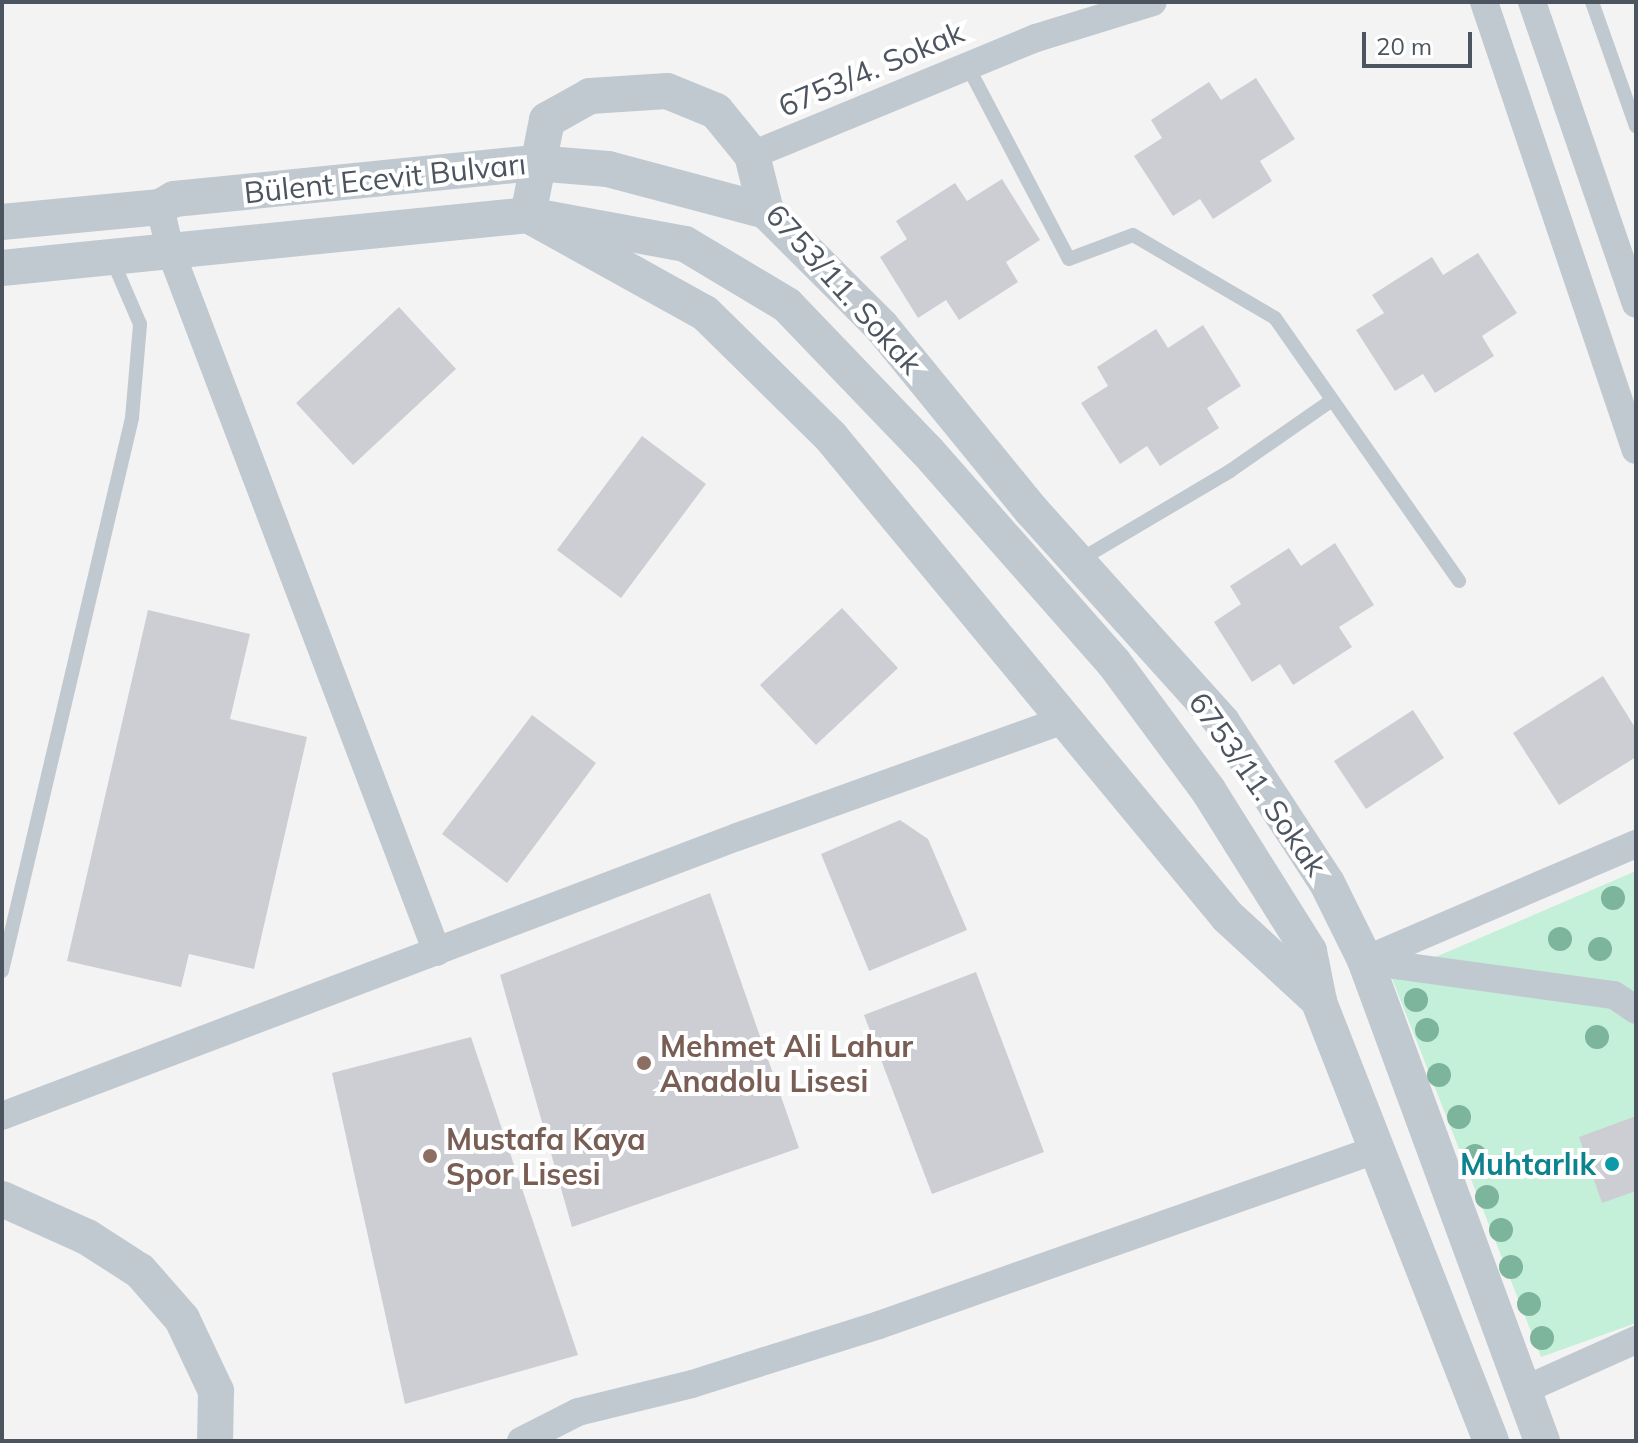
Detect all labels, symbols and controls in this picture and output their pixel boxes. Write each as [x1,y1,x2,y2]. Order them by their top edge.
street label: 6753/4. Sokak [773,14,969,124]
scale bar [1366,16,1476,66]
text: 20 m [1376,31,1432,61]
street label: Bülent Ecevit Bulvarı [242,145,528,211]
street label: 6753/11. Sokak [758,197,930,381]
street label: 6753/11. Sokak [1181,685,1335,883]
place label: Mehmet Ali Lahur Anadolu Lisesi [660,1028,913,1098]
marker: Mehmet Ali Lahur Anadolu Lisesi [635,1054,653,1072]
place label: Mustafa Kaya Spor Lisesi [446,1121,646,1192]
place label: Muhtarlık [1460,1146,1596,1182]
marker: Mustafa Kaya Spor Lisesi [421,1147,439,1165]
marker: Muhtarlık [1603,1155,1621,1173]

